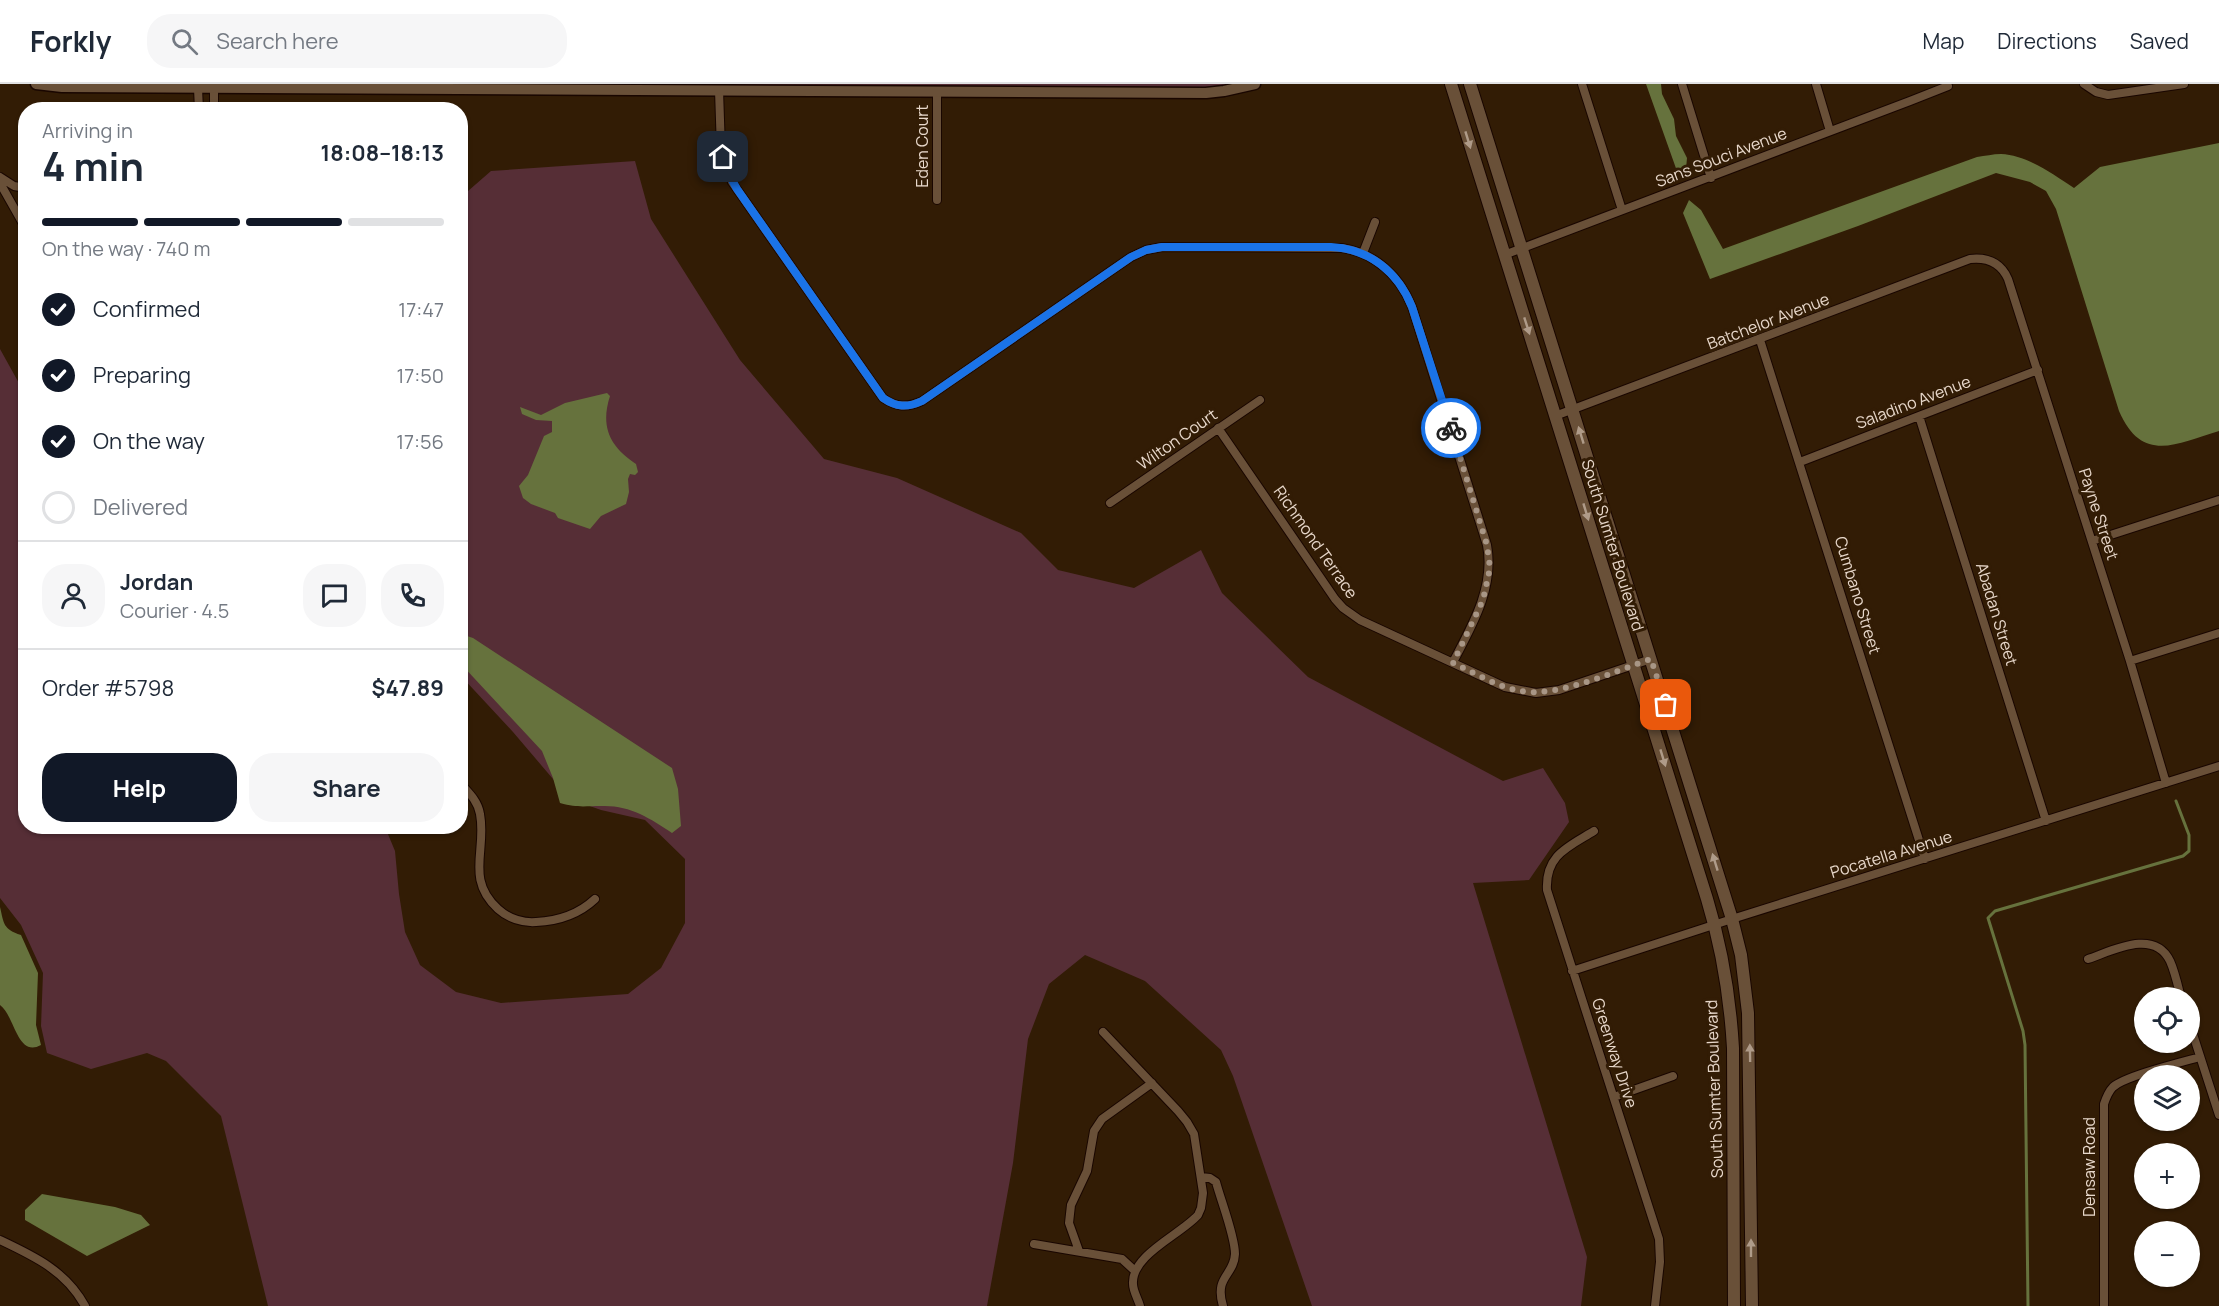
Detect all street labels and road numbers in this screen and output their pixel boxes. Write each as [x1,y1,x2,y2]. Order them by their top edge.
street label: Eden Court [911,104,933,188]
street label: Sans Souci Avenue [1652,122,1790,192]
street label: Batchelor Avenue [1704,288,1832,354]
street label: Saladino Avenue [1852,370,1974,434]
street label: Wilton Court [1133,403,1221,475]
street label: South Sumter Boulevard [1576,456,1650,634]
street label: Payne Street [2074,465,2124,563]
street label: Richmond Terrace [1269,481,1363,603]
street label: Cumbano Street [1830,533,1886,657]
street label: Abadan Street [1971,560,2023,668]
street label: Pocatella Avenue [1827,825,1955,883]
street label: Greenway Drive [1587,995,1643,1111]
street label: South Sumter Boulevard [1700,999,1728,1179]
street label: Densaw Road [2078,1117,2100,1217]

